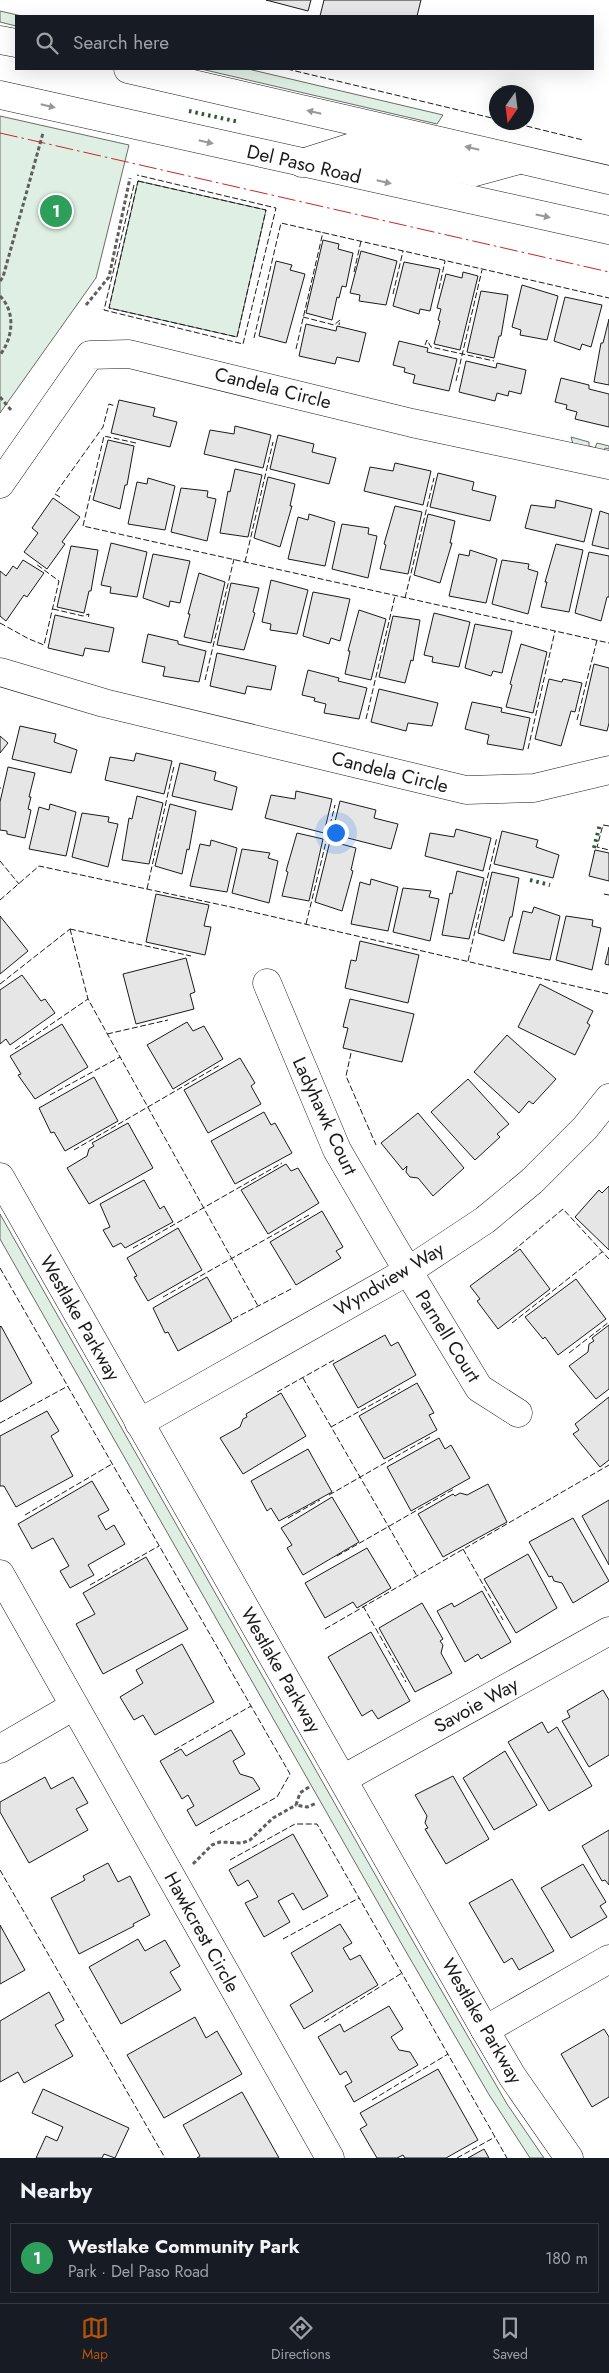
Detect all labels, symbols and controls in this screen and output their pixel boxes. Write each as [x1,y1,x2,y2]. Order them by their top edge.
search box [15,15,594,70]
icon: search [33,29,61,57]
text: Search here [73,29,169,56]
north arrow [489,85,534,130]
one-way arrow [40,102,55,110]
one-way arrow [306,108,321,116]
one-way arrow [199,138,214,146]
street label: Del Paso Road [244,138,364,190]
one-way arrow [464,144,479,152]
one-way arrow [377,178,392,186]
pin: 1 [40,192,72,230]
one-way arrow [535,213,551,221]
street label: Candela Circle [212,360,334,416]
street label: Candela Circle [329,744,451,800]
your location [323,820,349,846]
street label: Ladyhawk Court [286,1053,364,1180]
street label: Wyndview Way [329,1235,450,1322]
street label: Westlake Parkway [33,1250,127,1386]
street label: Parnell Court [409,1285,487,1388]
street label: Westlake Parkway [234,1602,328,1738]
street label: Savoie Way [429,1670,524,1739]
street label: Hawkcrest Circle [158,1867,246,1997]
street label: Westlake Parkway [435,1953,529,2089]
text: Nearby [20,2176,92,2206]
text: Westlake Community Park [68,2233,300,2260]
text: 1 [33,2247,41,2270]
text: 180 m [545,2247,588,2270]
text: Park · Del Paso Road [68,2260,209,2283]
tab: Map [81,2314,109,2364]
tab: Directions [271,2314,330,2364]
tab: Saved [492,2314,528,2364]

